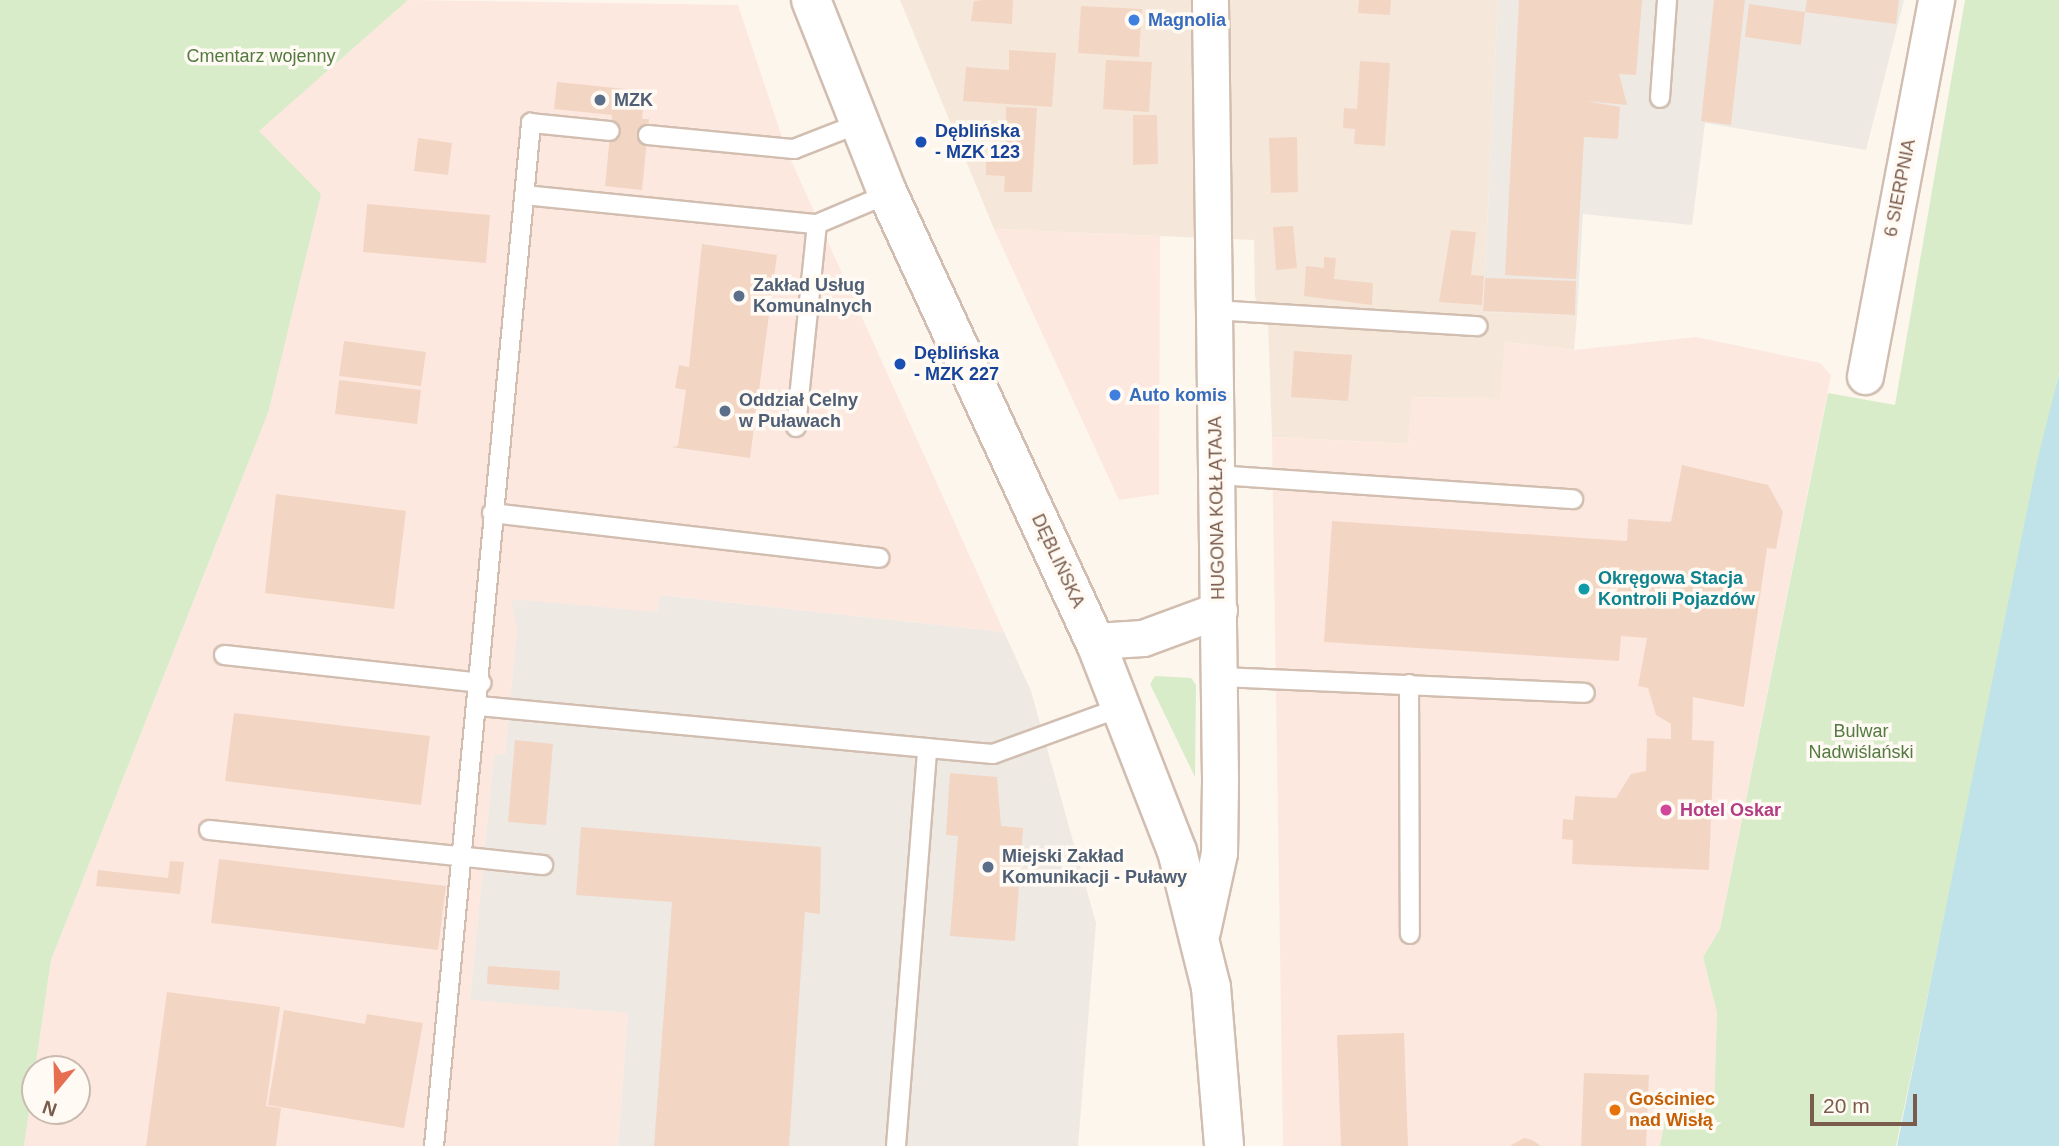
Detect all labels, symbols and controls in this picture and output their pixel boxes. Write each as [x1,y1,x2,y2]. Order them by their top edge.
place label: Magnolia [1148,9,1226,31]
marker: Magnolia [1126,12,1142,28]
park label: Cmentarz wojenny [186,45,336,67]
place label: MZK [614,89,653,111]
marker: MZK [592,92,608,108]
place label: Dęblińska - MZK 123 [935,121,1020,164]
marker: Dęblińska - MZK 123 [913,134,929,150]
street label: 6 SIERPNIA [1880,137,1920,239]
place label: Zakład Usług Komunalnych [753,275,872,318]
marker: Zakład Usług Komunalnych [731,288,747,304]
place label: Dęblińska - MZK 227 [914,343,999,386]
marker: Dęblińska - MZK 227 [892,356,908,372]
place label: Auto komis [1129,384,1227,406]
marker: Auto komis [1107,387,1123,403]
place label: Oddział Celny w Puławach [739,390,858,432]
marker: Oddział Celny w Puławach [717,403,733,419]
street label: HUGONA KOŁŁĄTAJA [1205,415,1229,601]
street label: DĘBLIŃSKA [1027,511,1089,611]
place label: Okręgowa Stacja Kontroli Pojazdów [1598,568,1755,610]
marker: Okręgowa Stacja Kontroli Pojazdów [1576,581,1592,597]
park label: Bulwar Nadwiślański [1808,721,1914,764]
place label: Hotel Oskar [1680,799,1781,821]
marker: Hotel Oskar [1658,802,1674,818]
place label: Miejski Zakład Komunikacji - Puławy [1002,846,1187,888]
marker: Miejski Zakład Komunikacji - Puławy [980,859,996,875]
north arrow [21,1055,91,1125]
scale bar [1814,1080,1921,1124]
place label: Gościniec nad Wisłą [1629,1089,1715,1132]
text: 20 m [1823,1094,1870,1117]
text: N [40,1096,60,1121]
marker: Gościniec nad Wisłą [1607,1102,1623,1118]

